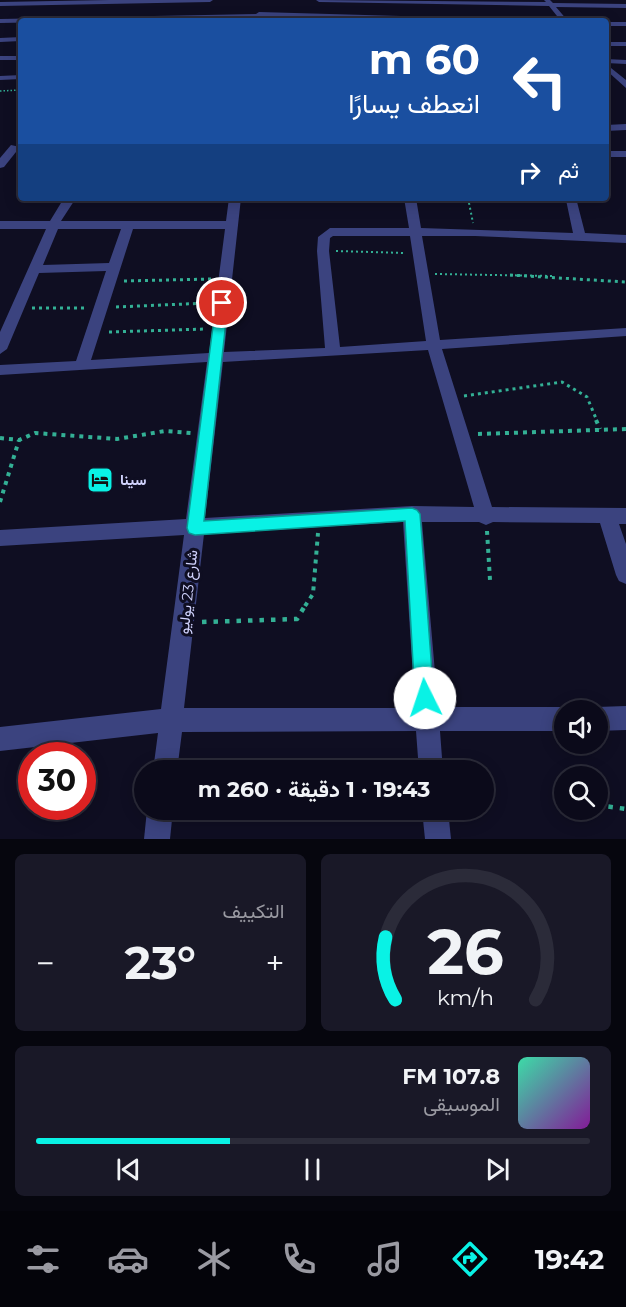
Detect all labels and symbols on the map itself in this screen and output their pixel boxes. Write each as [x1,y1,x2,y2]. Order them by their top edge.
pin [196,277,247,328]
hotel icon: سينا [85,465,115,495]
place label: سينا [120,470,147,489]
street label: شارع 23 يوليو [174,549,203,635]
position arrow [393,666,457,730]
speed limit sign: 30 [18,742,96,820]

